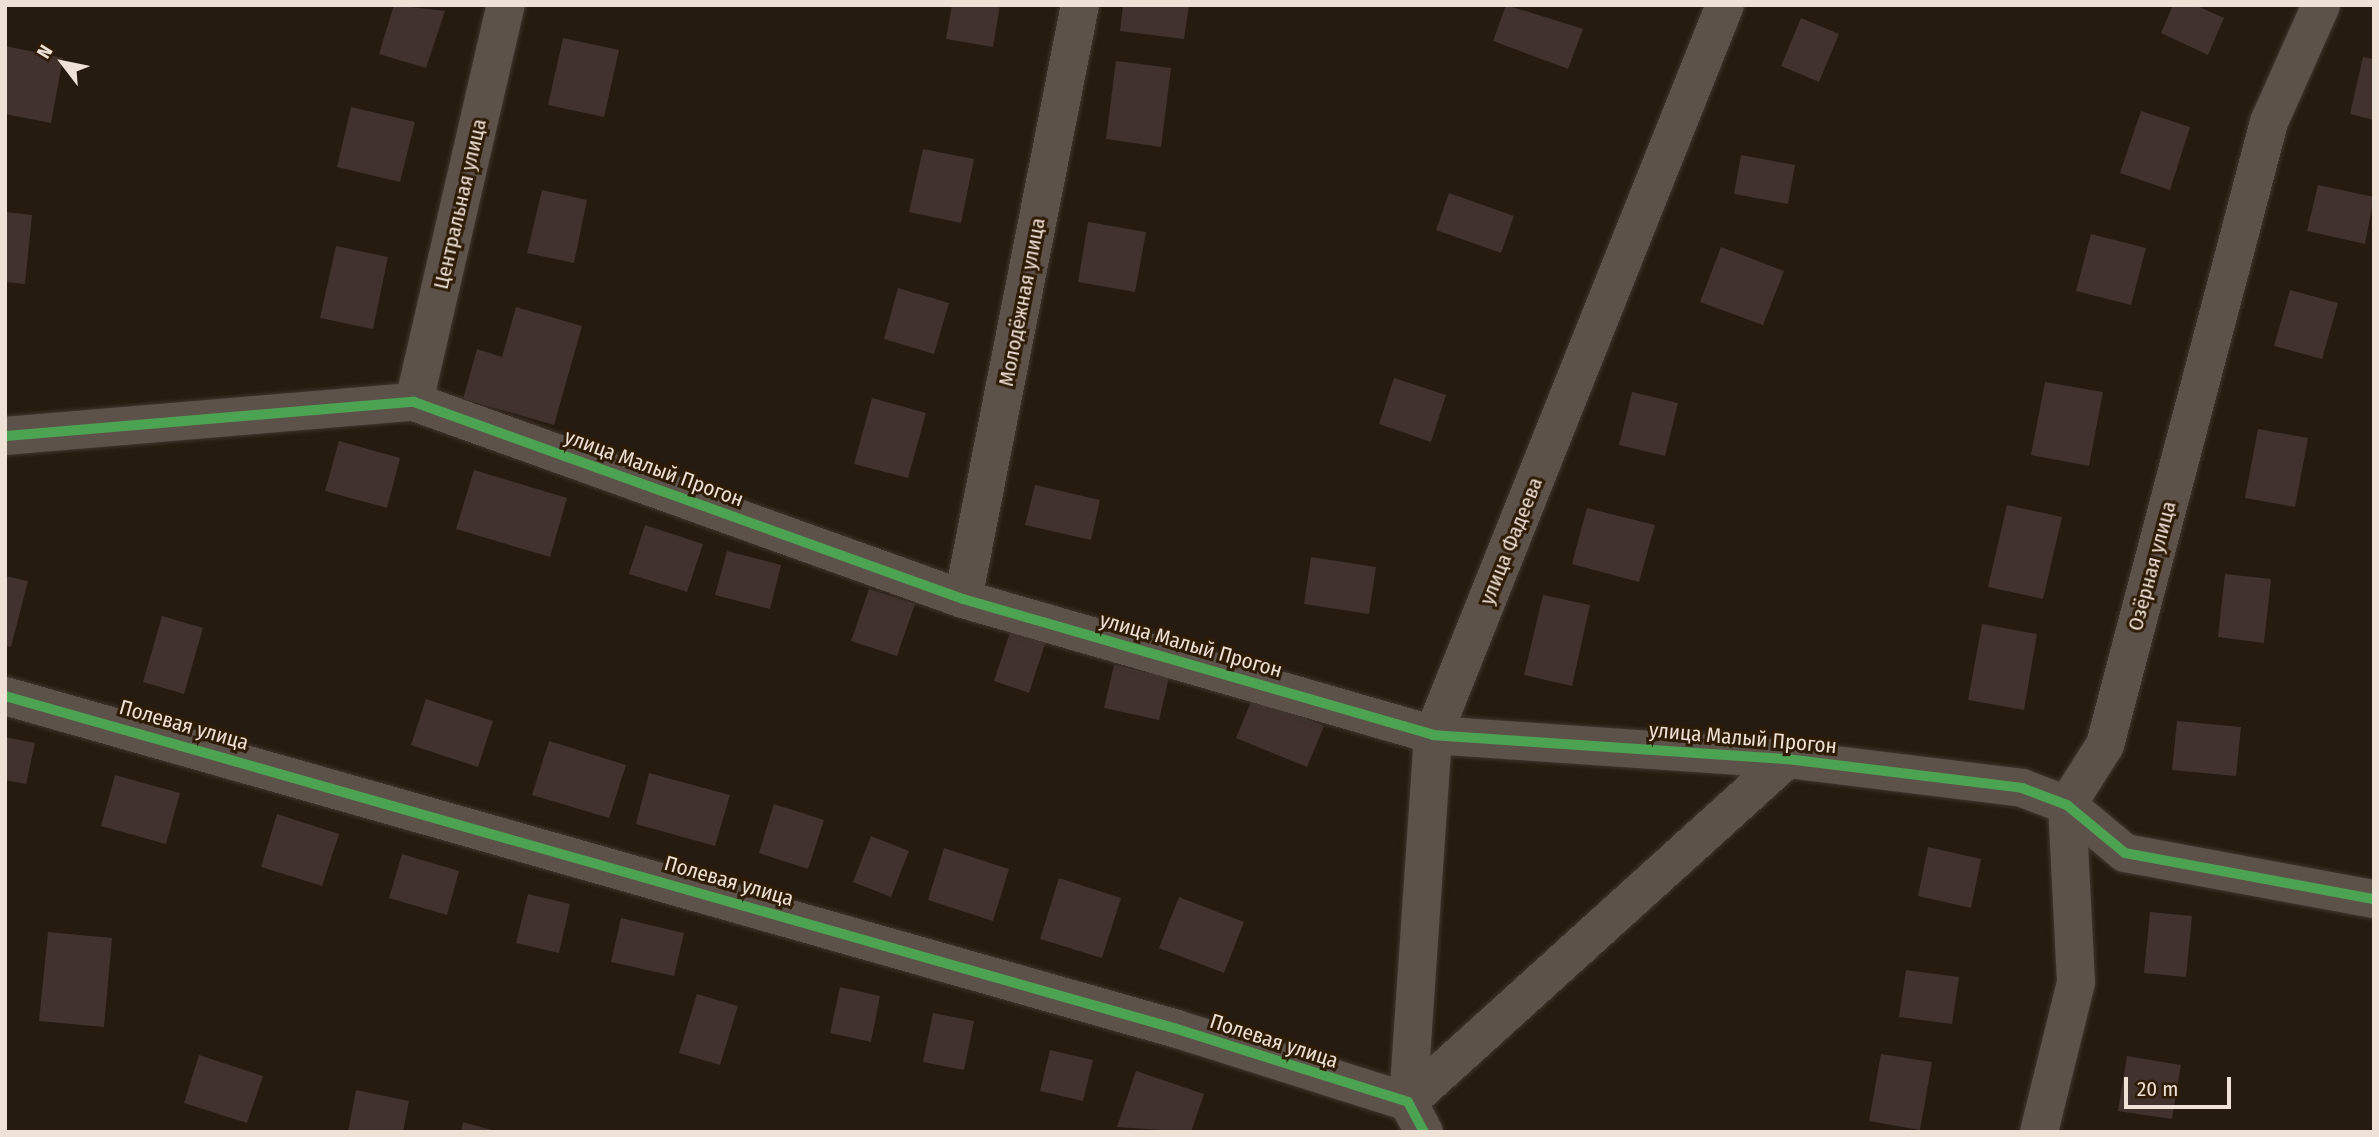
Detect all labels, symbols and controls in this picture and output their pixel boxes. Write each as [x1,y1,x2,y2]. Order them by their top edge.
north arrow [28,28,98,98]
text: N [32,41,58,63]
street label: Центральная улица [428,116,492,292]
street label: Молодёжная улица [993,216,1051,388]
street label: улица Малый Прогон [561,424,747,512]
street label: улица Фадеева [1474,474,1548,608]
street label: Озёрная улица [2123,498,2181,634]
street label: улица Малый Прогон [1097,607,1285,683]
street label: Полевая улица [116,695,252,755]
street label: улица Малый Прогон [1648,717,1838,759]
street label: Полевая улица [661,851,797,911]
street label: Полевая улица [1207,1008,1341,1074]
scale bar [2127,1064,2234,1108]
text: 20 m [2137,1076,2178,1102]

